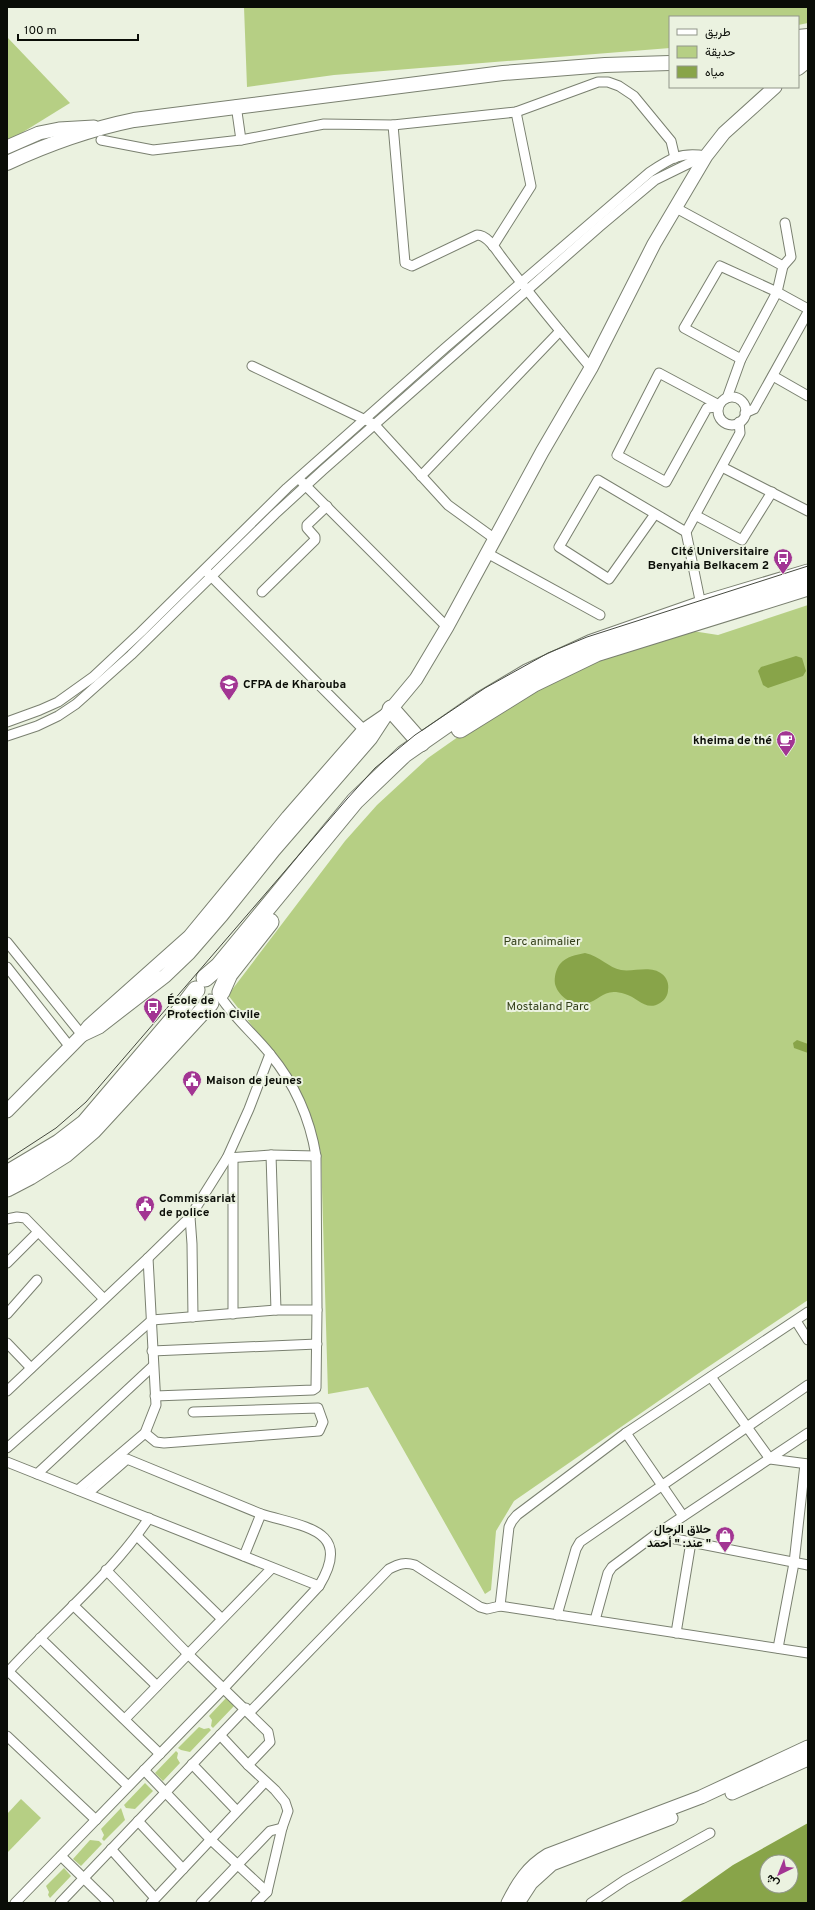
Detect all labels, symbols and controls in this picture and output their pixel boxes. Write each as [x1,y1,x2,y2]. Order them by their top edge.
scale bar [18,16,138,42]
legend [669,16,799,88]
text: 100 m [24,23,57,39]
text: طريق [705,25,731,41]
text: حديقة [705,45,735,61]
text: مياه [705,65,724,81]
place label: Cité Universitaire Benyahia Belkacem 2 [648,544,769,574]
bus stop icon: Cité Universitaire Benyahia Belkacem 2 [772,547,794,575]
school or university icon: CFPA de Kharouba [218,673,240,701]
place label: CFPA de Kharouba [243,677,346,693]
cafe icon: kheima de thé [775,729,797,757]
place label: kheima de thé [693,733,772,749]
park label: Parc animalier [503,934,581,950]
place label: École de Protection Civile [167,993,260,1023]
bus stop icon: École de Protection Civile [142,996,164,1024]
park label: Mostaland Parc [507,999,589,1015]
public building icon: Maison de jeunes [181,1069,203,1097]
place label: Maison de jeunes [206,1073,302,1089]
place label: Commissariat de police [159,1191,236,1221]
public building icon: Commissariat de police [134,1194,156,1222]
place label: حلاق الرجال عند: " أحمد " [647,1522,711,1552]
shop icon: حلاق الرجال عند: " أحمد " [714,1525,736,1553]
north arrow [759,1854,799,1894]
text: ش [763,1871,782,1890]

